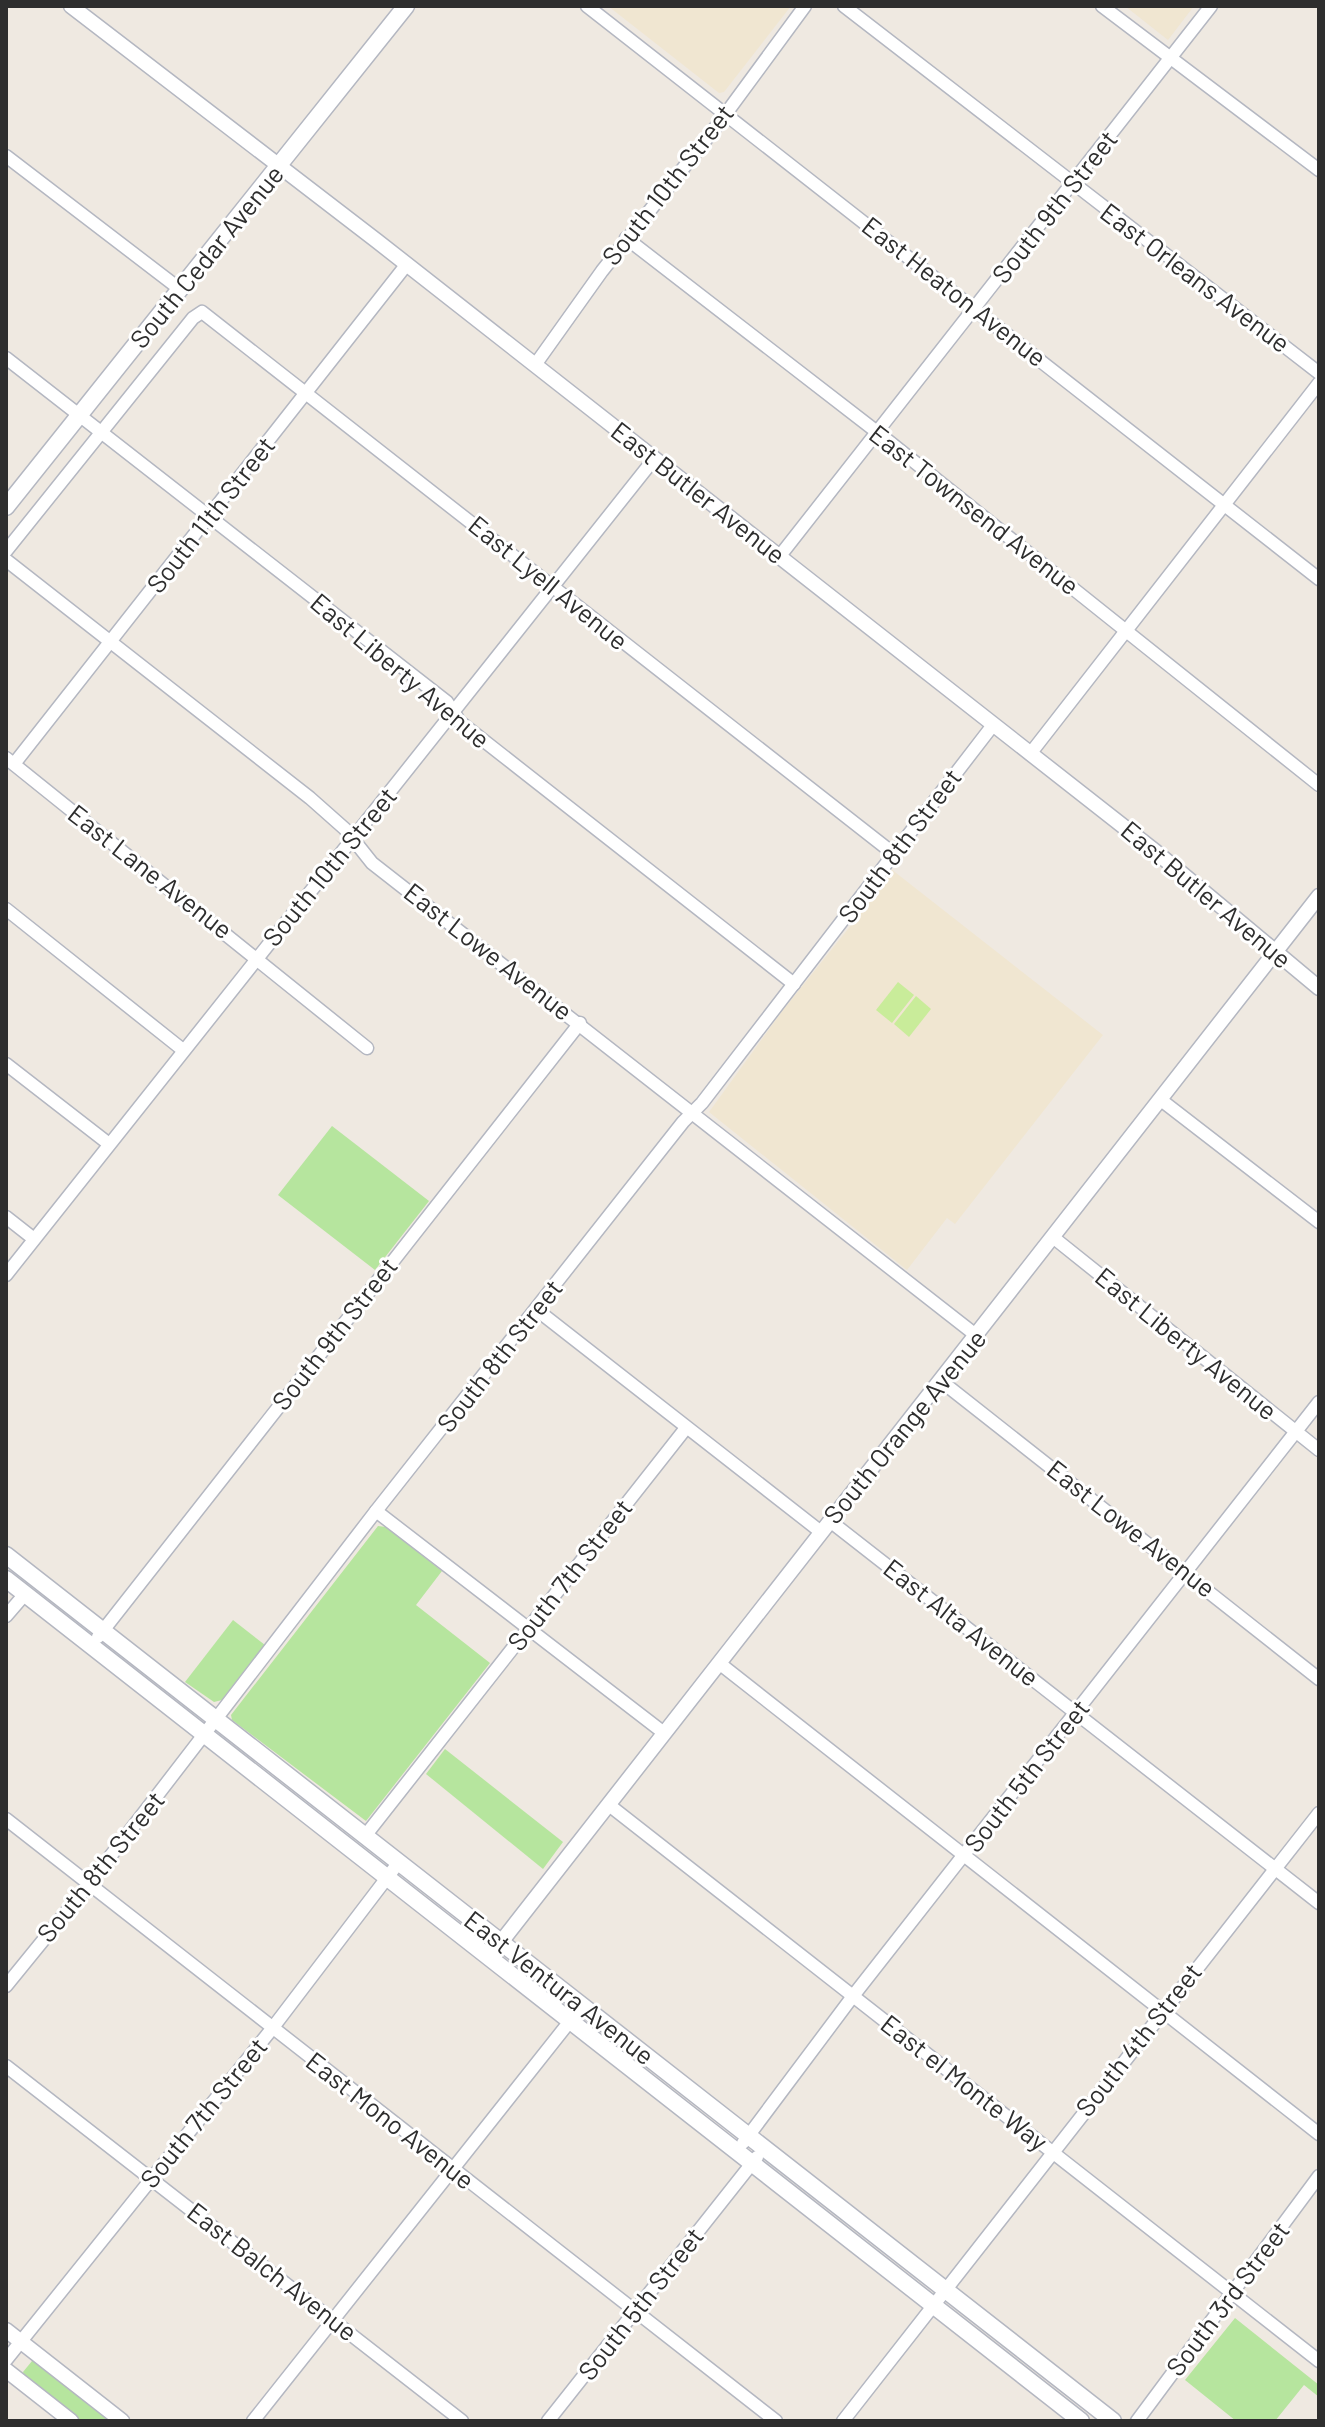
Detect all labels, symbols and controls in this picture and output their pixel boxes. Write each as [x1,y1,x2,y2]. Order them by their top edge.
street label: South 10th Street [594,98,739,271]
street label: South 9th Street [985,124,1123,289]
street label: South Cedar Avenue [123,158,289,354]
street label: East Orleans Avenue [1095,195,1297,358]
street label: East Heaton Avenue [857,209,1053,372]
street label: East Butler Avenue [606,414,792,569]
street label: East Townsend Avenue [864,417,1086,600]
street label: South 11th Street [139,430,280,598]
street label: East Lyell Avenue [463,508,635,655]
street label: East Liberty Avenue [305,586,497,754]
street label: South 8th Street [831,762,967,928]
street label: South 10th Street [255,780,402,952]
street label: East Lane Avenue [63,797,239,945]
street label: East Butler Avenue [1116,814,1298,974]
street label: East Lowe Avenue [399,876,579,1026]
street label: South 9th Street [265,1251,403,1416]
street label: East Liberty Avenue [1090,1260,1284,1426]
street label: South 8th Street [430,1273,568,1438]
street label: South Orange Avenue [816,1323,992,1529]
street label: East Lowe Avenue [1042,1453,1222,1603]
street label: South 7th Street [500,1492,638,1656]
street label: East Alta Avenue [878,1552,1046,1692]
street label: South 5th Street [957,1693,1095,1858]
street label: South 8th Street [30,1784,170,1948]
street label: East Ventura Avenue [459,1903,661,2070]
street label: South 4th Street [1068,1956,1207,2122]
street label: East el Monte Way [875,2007,1054,2156]
street label: South 7th Street [133,2031,273,2193]
street label: East Mono Avenue [301,2045,481,2195]
street label: East Balch Avenue [182,2195,364,2347]
street label: South 3rd Street [1159,2215,1295,2381]
street label: South 5th Street [571,2221,709,2386]

